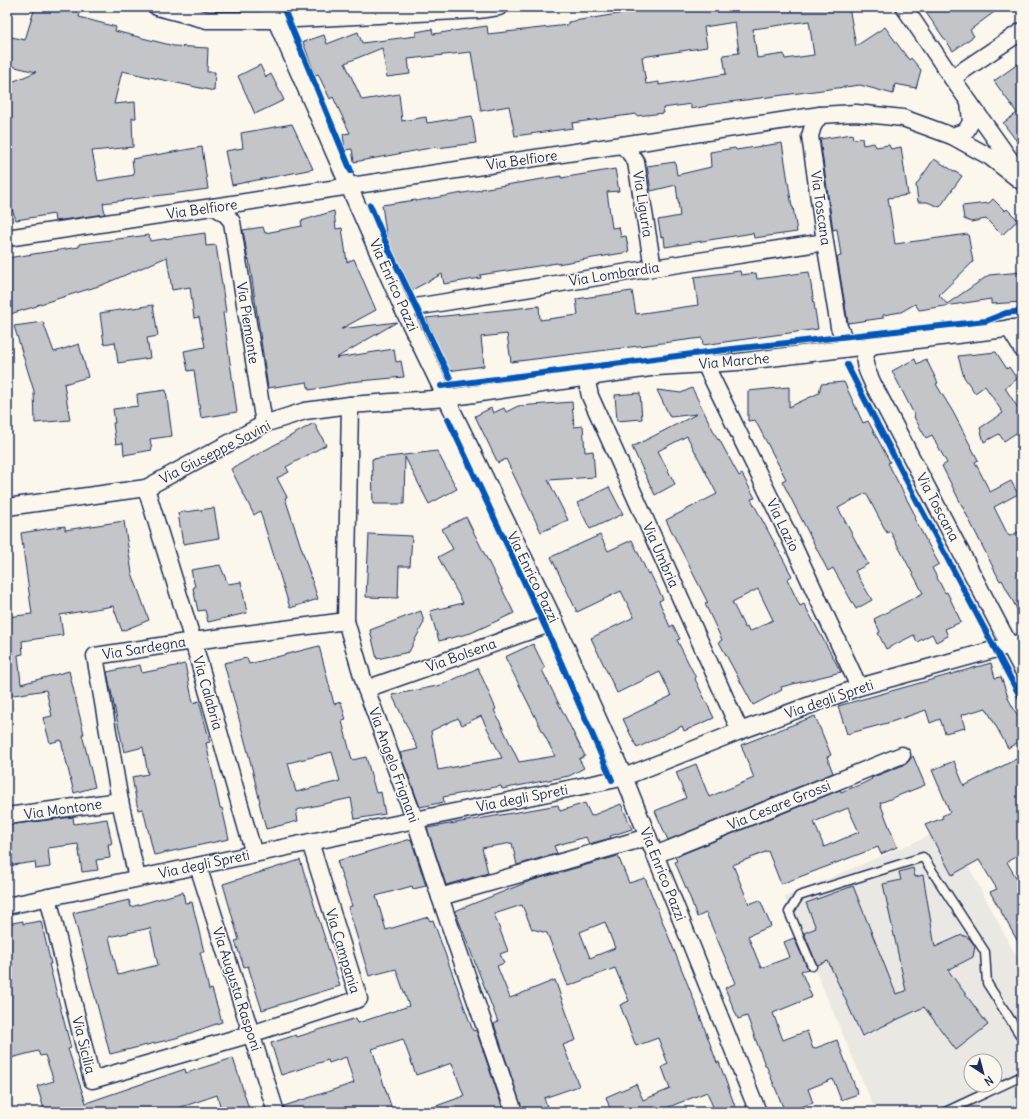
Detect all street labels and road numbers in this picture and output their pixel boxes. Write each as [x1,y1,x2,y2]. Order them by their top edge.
street label: Via Belfiore [485,146,559,174]
street label: Via Liguria [629,170,657,238]
street label: Via Toscana [807,170,835,246]
street label: Via Belfiore [165,195,239,223]
street label: Via Enrico Pazzi [366,236,422,334]
street label: Via Lombardia [567,258,661,290]
street label: Via Piemonte [233,281,263,365]
street label: Via Marche [698,349,770,373]
street label: Via Giuseppe Savini [156,416,274,488]
street label: Via Toscana [912,470,964,544]
street label: Via Lazio [763,496,804,554]
street label: Via Umbria [639,520,683,590]
street label: Via Enrico Pazzi [503,529,563,625]
street label: Via Sardegna [101,633,187,663]
street label: Via Bolsena [423,634,499,676]
street label: Via Calabria [189,654,227,732]
street label: Via degli Spreti [782,675,876,723]
street label: Via Angelo Frignani [365,705,423,825]
street label: Via Cesare Grossi [725,776,833,834]
street label: Via degli Spreti [475,780,569,816]
street label: Via Montone [23,795,103,823]
street label: Via Enrico Pazzi [636,825,690,923]
street label: Via degli Spreti [157,846,251,882]
street label: Via Campania [322,906,364,996]
street label: Via Augusta Rasponi [209,925,265,1053]
street label: Via Sicilia [68,1014,100,1076]

